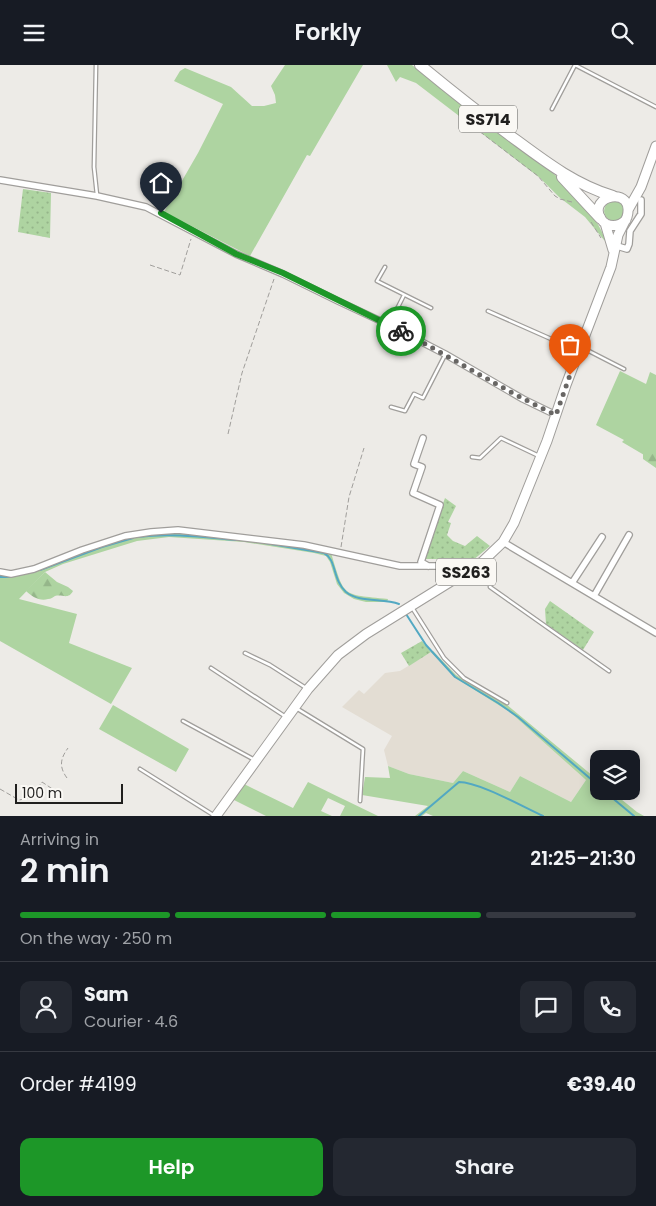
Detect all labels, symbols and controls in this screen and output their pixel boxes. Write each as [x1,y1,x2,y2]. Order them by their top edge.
text: Forkly [295,17,361,48]
icon: menu [20,19,48,47]
icon: search [608,19,636,47]
road number: SS714 [459,106,517,133]
pin [140,162,182,213]
icon: home [147,169,175,197]
courier [376,306,426,356]
icon: bike [387,317,415,345]
pin [549,324,591,375]
icon: bag [556,331,584,359]
road number: SS263 [436,559,496,585]
map controls [590,750,640,800]
button: layers [590,750,640,800]
scale bar [15,781,122,804]
text: 100 m [22,783,62,803]
text: Arriving in [20,828,99,851]
text: 21:25–21:30 [530,845,636,872]
text: 2 min [20,848,110,893]
text: On the way · 250 m [20,927,172,950]
button: person [20,981,72,1033]
text: Sam [84,981,129,1008]
button: chat [520,981,572,1033]
button: phone [584,981,636,1033]
text: Courier · 4.6 [84,1010,178,1033]
text: Order #4199 [20,1071,137,1098]
text: €39.40 [567,1071,636,1098]
button: Help [20,1138,323,1196]
button: Share [333,1138,636,1196]

